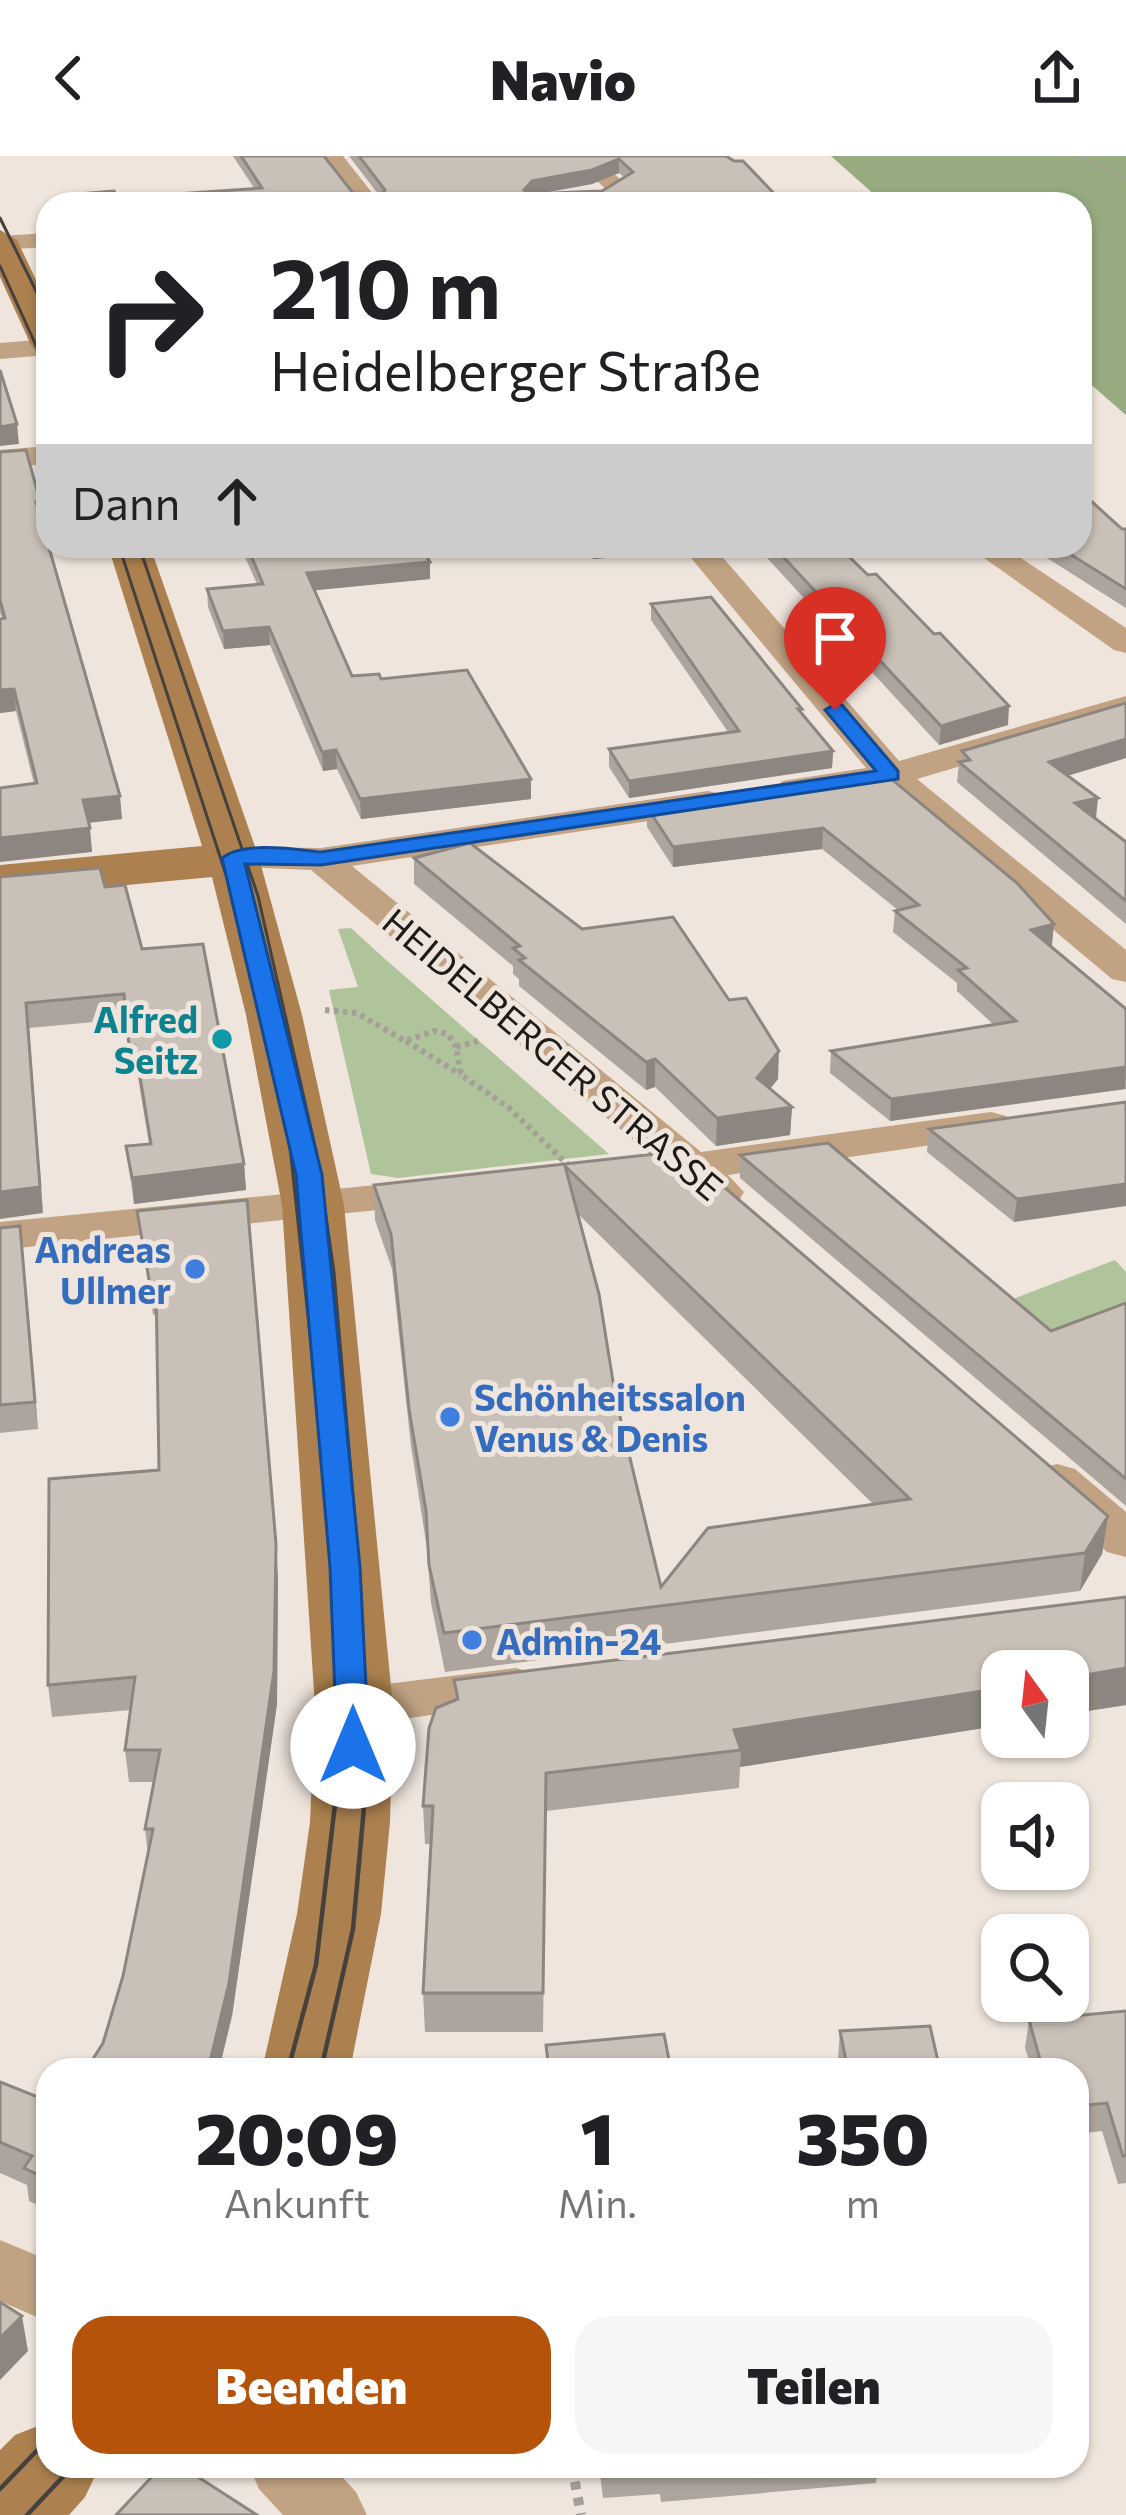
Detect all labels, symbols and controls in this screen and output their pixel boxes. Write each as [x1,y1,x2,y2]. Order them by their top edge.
icon: back [36,45,102,111]
text: Navio [490,45,636,111]
icon: share [1024,45,1090,111]
text: 210 m [270,234,501,336]
icon: right [72,240,228,396]
text: Heidelberger Straße [270,336,761,402]
icon: ahead [204,468,270,534]
text: Dann [72,474,180,529]
pin [784,587,886,710]
icon: arrive [802,605,868,671]
street label: HEIDELBERGER STRASSE [375,898,733,1208]
place label: Alfred Seitz [93,996,198,1081]
marker: Alfred Seitz [209,1026,235,1052]
place label: Andreas Ullmer [34,1226,171,1311]
marker: Andreas Ullmer [182,1256,208,1282]
place label: Schönheitssalon Venus & Denis [474,1374,746,1459]
marker: Schönheitssalon Venus & Denis [437,1404,463,1430]
place label: Admin-24 [496,1618,662,1662]
marker: Admin-24 [459,1627,485,1653]
north arrow [981,1650,1089,1758]
map controls [981,1650,1089,2022]
position arrow [290,1683,416,1809]
button: sound [981,1782,1089,1890]
button: search [981,1914,1089,2022]
text: 20:09 [196,2092,398,2180]
text: 1 [580,2092,614,2180]
text: 350 [796,2092,929,2180]
text: Ankunft [224,2178,370,2226]
text: Min. [558,2178,637,2226]
text: m [846,2178,880,2226]
button: Beenden [72,2316,551,2454]
button: Teilen [575,2316,1053,2454]

